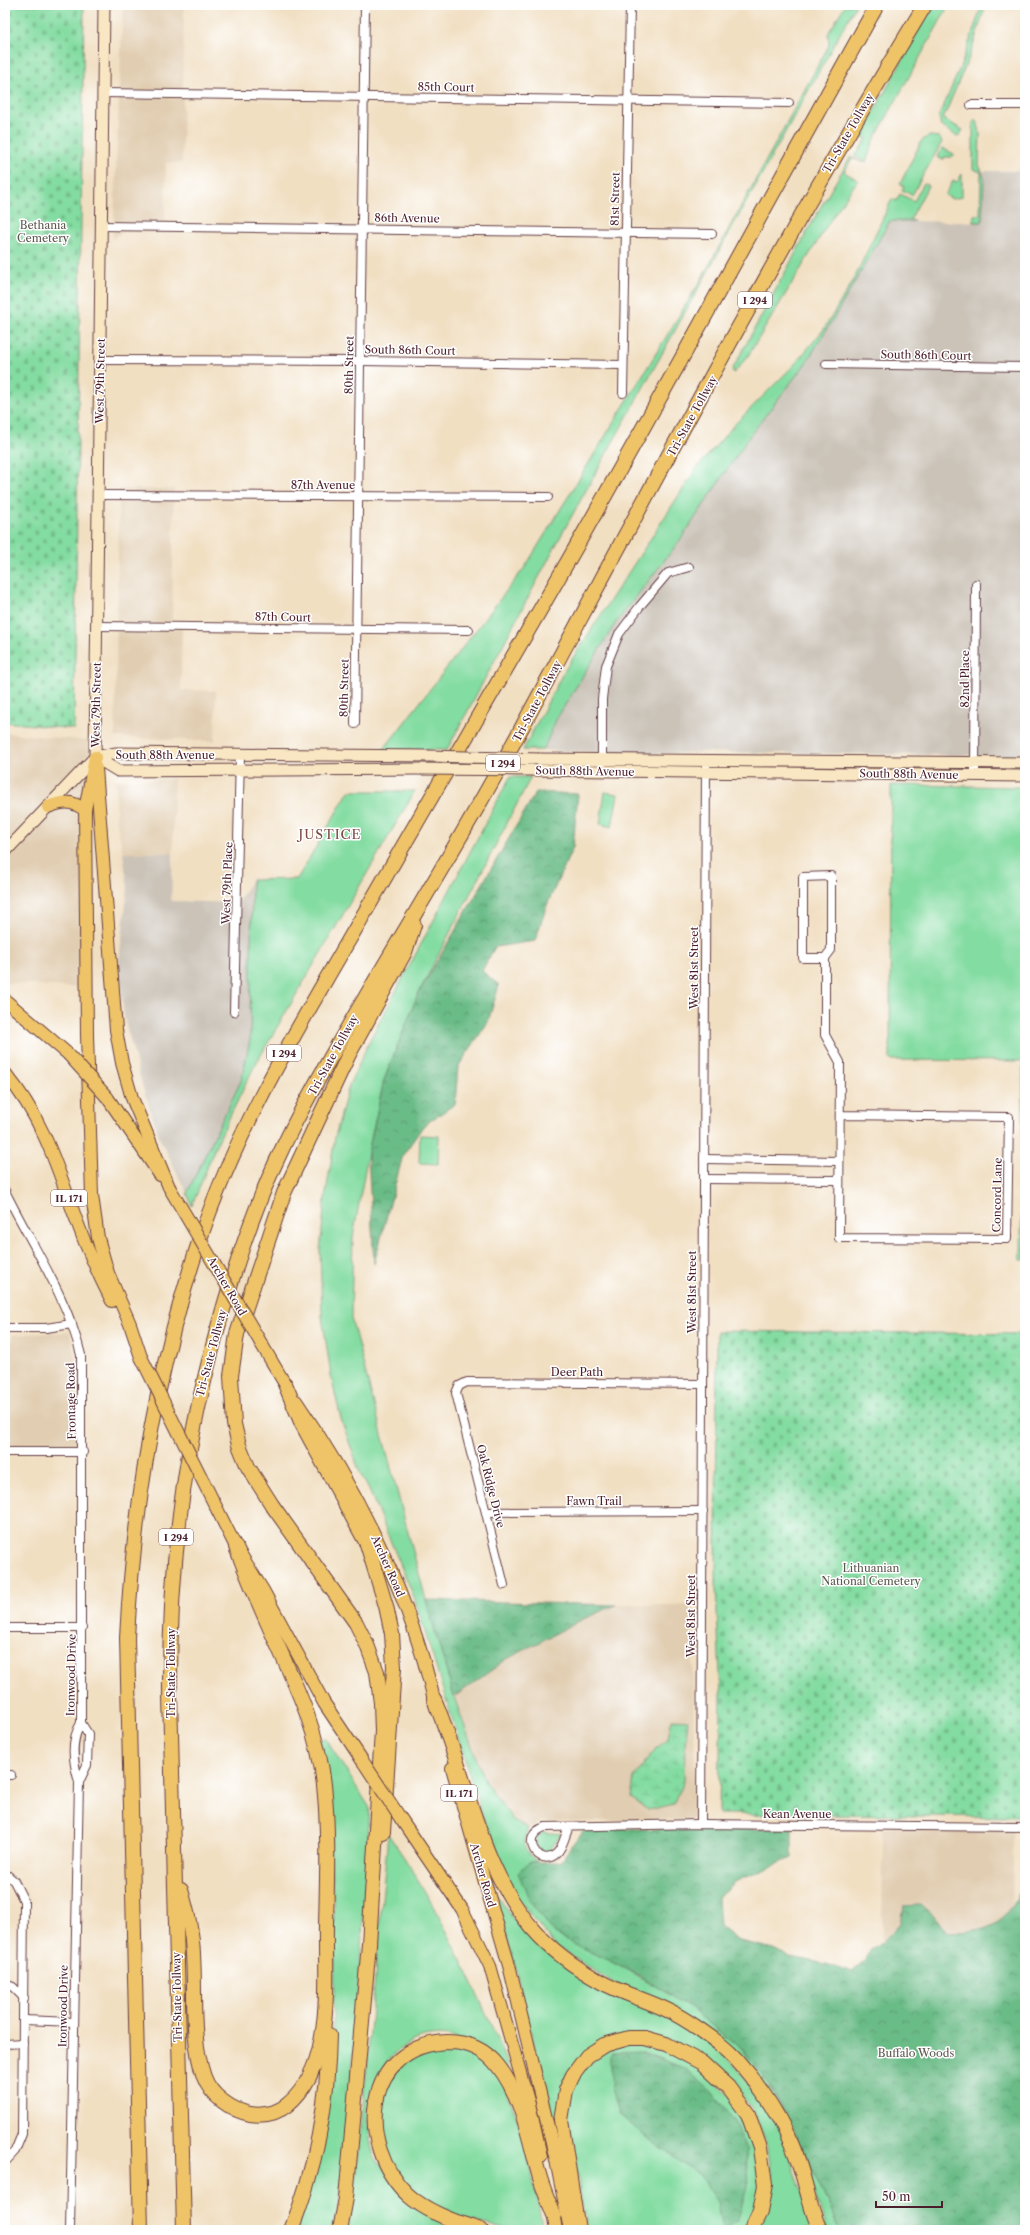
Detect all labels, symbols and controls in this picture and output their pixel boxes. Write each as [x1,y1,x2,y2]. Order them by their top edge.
street label: 85th Court [418,80,475,94]
street label: Tri-State Tollway [819,90,877,176]
street label: 81st Street [608,172,622,226]
street label: 86th Avenue [374,210,440,226]
park label: Bethania Cemetery [17,218,70,245]
road number: I 294 [738,292,772,308]
street label: 80th Street [341,336,357,394]
street label: West 79th Street [92,338,108,425]
street label: South 86th Court [364,342,456,358]
street label: South 86th Court [880,347,972,363]
street label: Tri-State Tollway [664,372,720,459]
street label: 87th Avenue [291,478,355,492]
street label: 87th Court [255,610,311,624]
street label: 82nd Place [958,650,972,708]
street label: Tri-State Tollway [510,657,565,744]
street label: 80th Street [336,659,352,717]
street label: West 79th Street [88,662,104,749]
street label: South 88th Avenue [115,748,215,762]
road number: I 294 [486,755,520,771]
street label: South 88th Avenue [535,763,635,779]
street label: South 88th Avenue [859,766,959,782]
district label: JUSTICE [297,826,362,842]
street label: West 79th Place [219,841,235,926]
street label: West 81st Street [687,927,701,1010]
street label: Tri-State Tollway [305,1011,361,1098]
road number: I 294 [267,1045,301,1061]
street label: Concord Lane [989,1157,1005,1233]
road number: IL 171 [51,1190,87,1206]
street label: West 81st Street [685,1251,699,1334]
street label: Archer Road [204,1253,250,1318]
street label: Tri-State Tollway [193,1307,230,1398]
street label: Frontage Road [63,1362,79,1440]
street label: Deer Path [551,1365,603,1379]
street label: Oak Ridge Drive [474,1443,508,1529]
street label: Fawn Trail [566,1494,622,1508]
road number: I 294 [159,1529,193,1545]
street label: Archer Road [368,1532,408,1599]
park label: Lithuanian National Cemetery [821,1561,922,1588]
street label: West 81st Street [684,1575,698,1658]
street label: Tri-State Tollway [164,1627,178,1718]
street label: Ironwood Drive [63,1634,79,1716]
road number: IL 171 [441,1785,477,1801]
street label: Kean Avenue [763,1807,831,1821]
street label: Archer Road [467,1840,499,1909]
street label: Tri-State Tollway [169,1951,185,2042]
street label: Ironwood Drive [55,1965,71,2047]
park label: Buffalo Woods [878,2046,954,2060]
scale bar [876,2183,942,2209]
text: 50 m [882,2189,911,2204]

